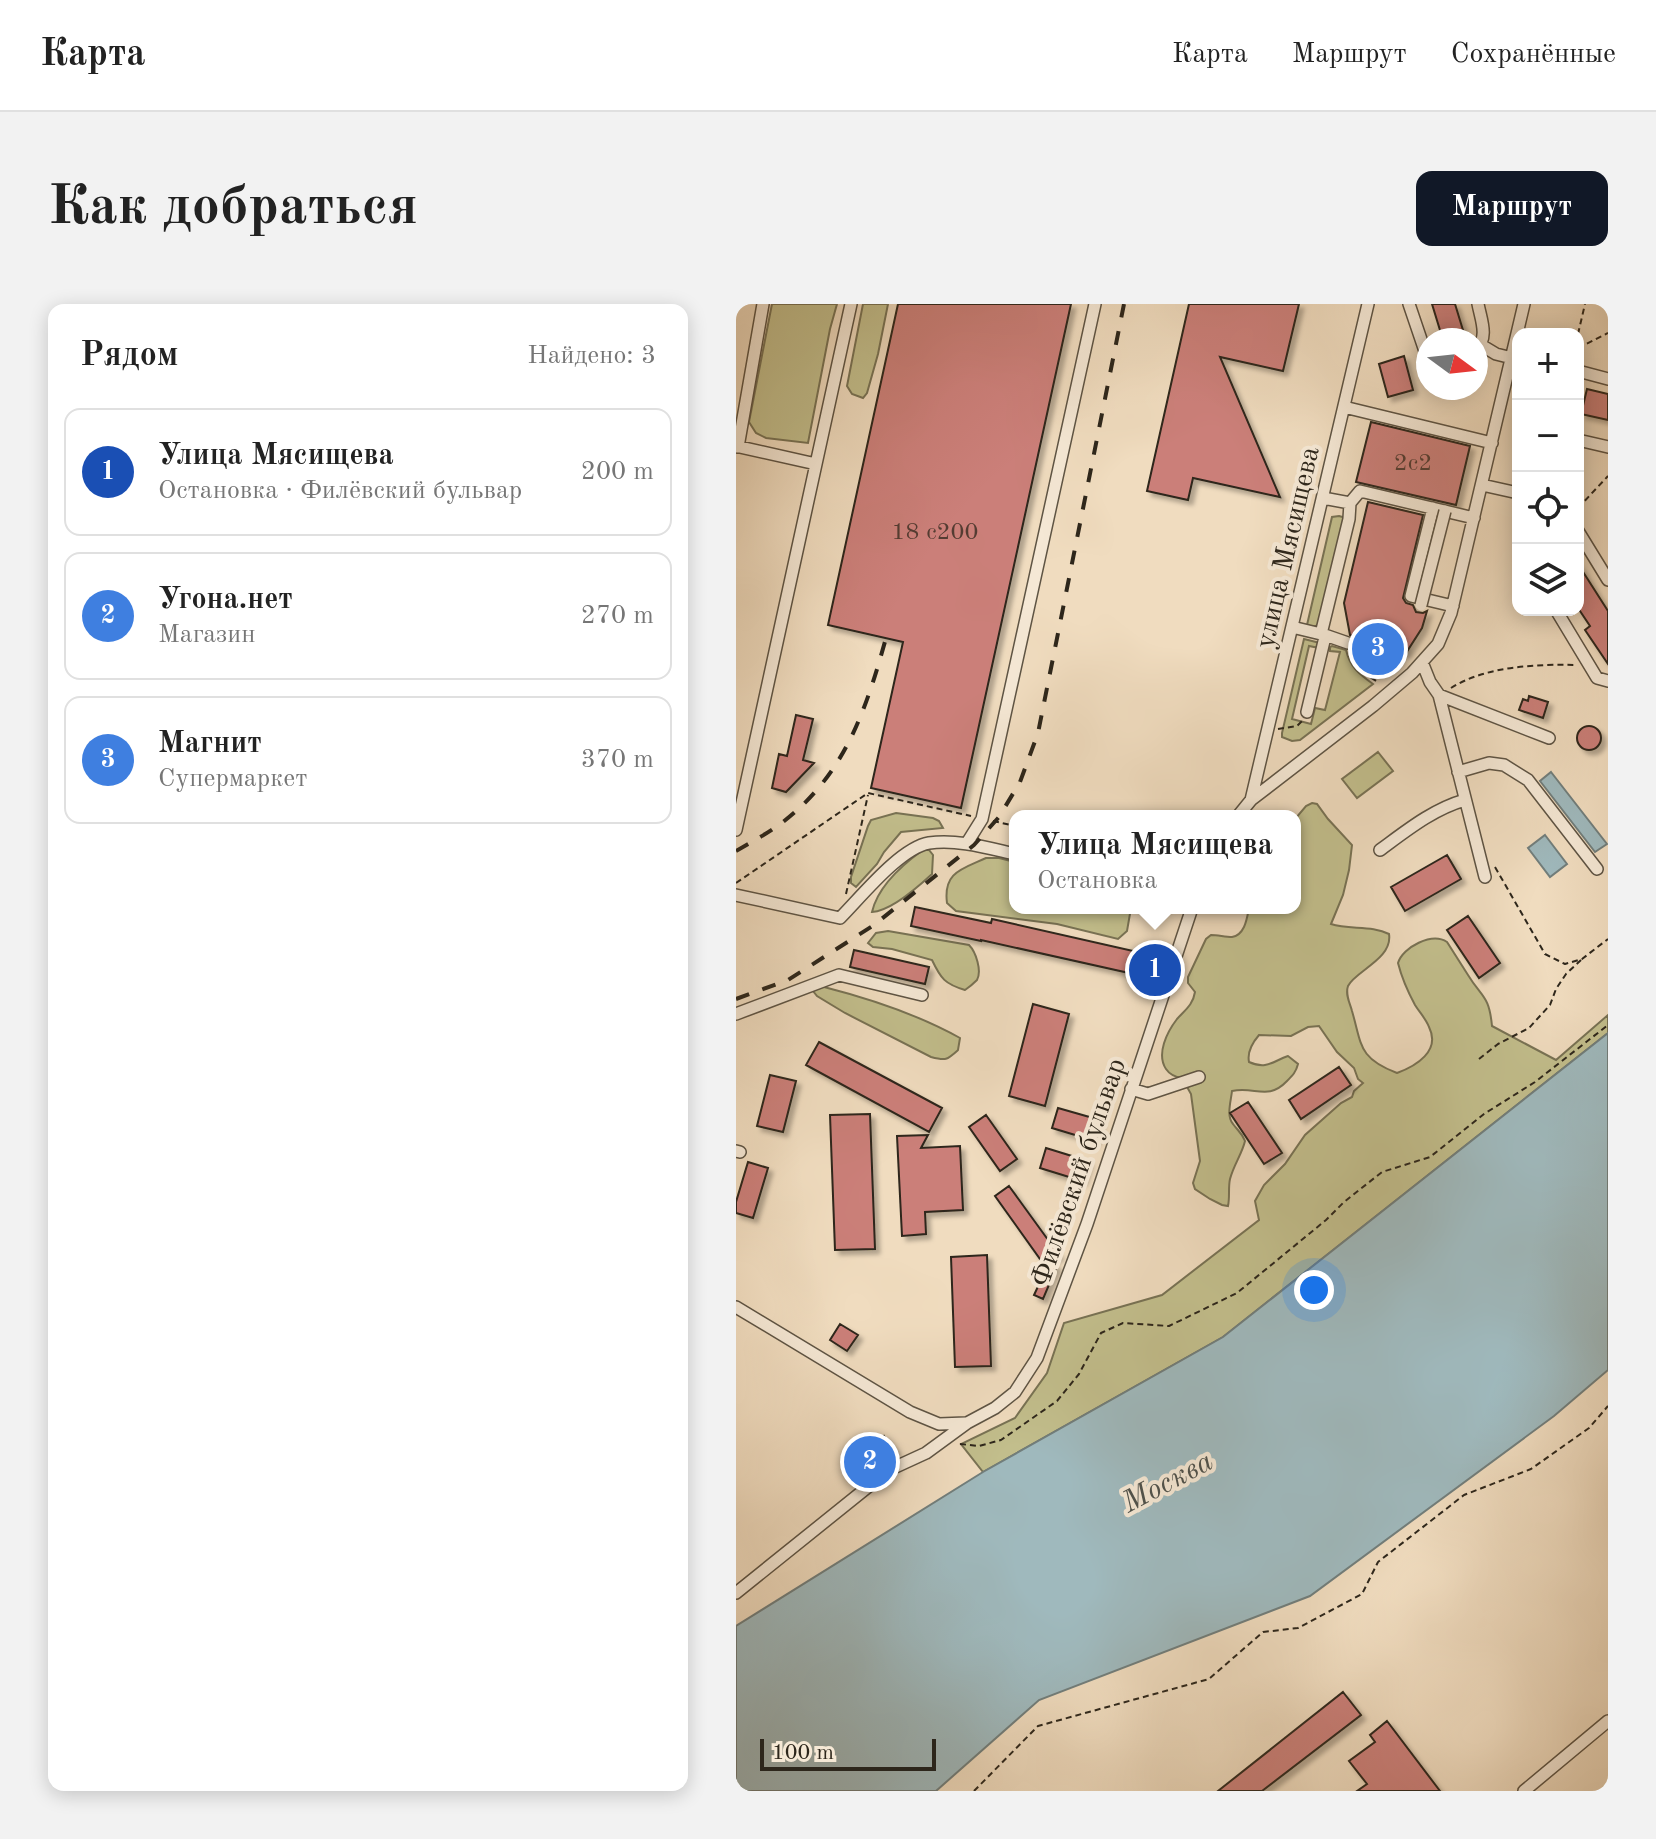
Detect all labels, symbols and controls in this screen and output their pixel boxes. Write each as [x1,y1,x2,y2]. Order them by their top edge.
text: Карта [40,36,146,74]
text: Карта [1172,41,1248,69]
text: Маршрут [1292,41,1407,69]
text: Сохранённые [1451,41,1616,69]
button: Маршрут [1416,171,1608,246]
text: Как добраться [48,180,418,236]
north arrow [1416,328,1488,400]
map controls [1512,328,1584,616]
button: + [1512,328,1584,400]
text: Рядом [80,339,179,373]
text: Найдено: 3 [527,343,656,369]
button: − [1512,400,1584,472]
text: Улица Мясищева [158,441,394,471]
street label: улица Мясищева [1252,444,1326,651]
house number: 2c2 [1394,452,1432,476]
text: 1 [100,459,116,485]
text: 200 m [581,459,654,485]
button: locate [1512,472,1584,544]
text: Остановка · Филёвский бульвар [158,478,522,504]
house number: 18 с200 [892,521,978,545]
button: layers [1512,544,1584,616]
text: Угона.нет [158,585,293,615]
text: 2 [100,603,116,629]
text: 270 m [581,603,654,629]
pin: 3 [1352,619,1404,679]
text: Магазин [158,622,256,648]
text: Магнит [158,729,262,759]
text: 3 [100,747,116,773]
text: 370 m [581,747,654,773]
text: Супермаркет [158,766,307,792]
popup [1009,810,1301,914]
text: Улица Мясищева [1037,831,1273,861]
text: Остановка [1037,868,1157,894]
pin: 1 [1129,940,1181,1000]
street label: Филёвский бульвар [1028,1055,1132,1291]
your location [1294,1270,1334,1310]
pin: 2 [844,1432,896,1492]
water label: Москва [1116,1446,1219,1520]
scale bar [760,1735,936,1771]
text: 100 m [772,1742,834,1764]

